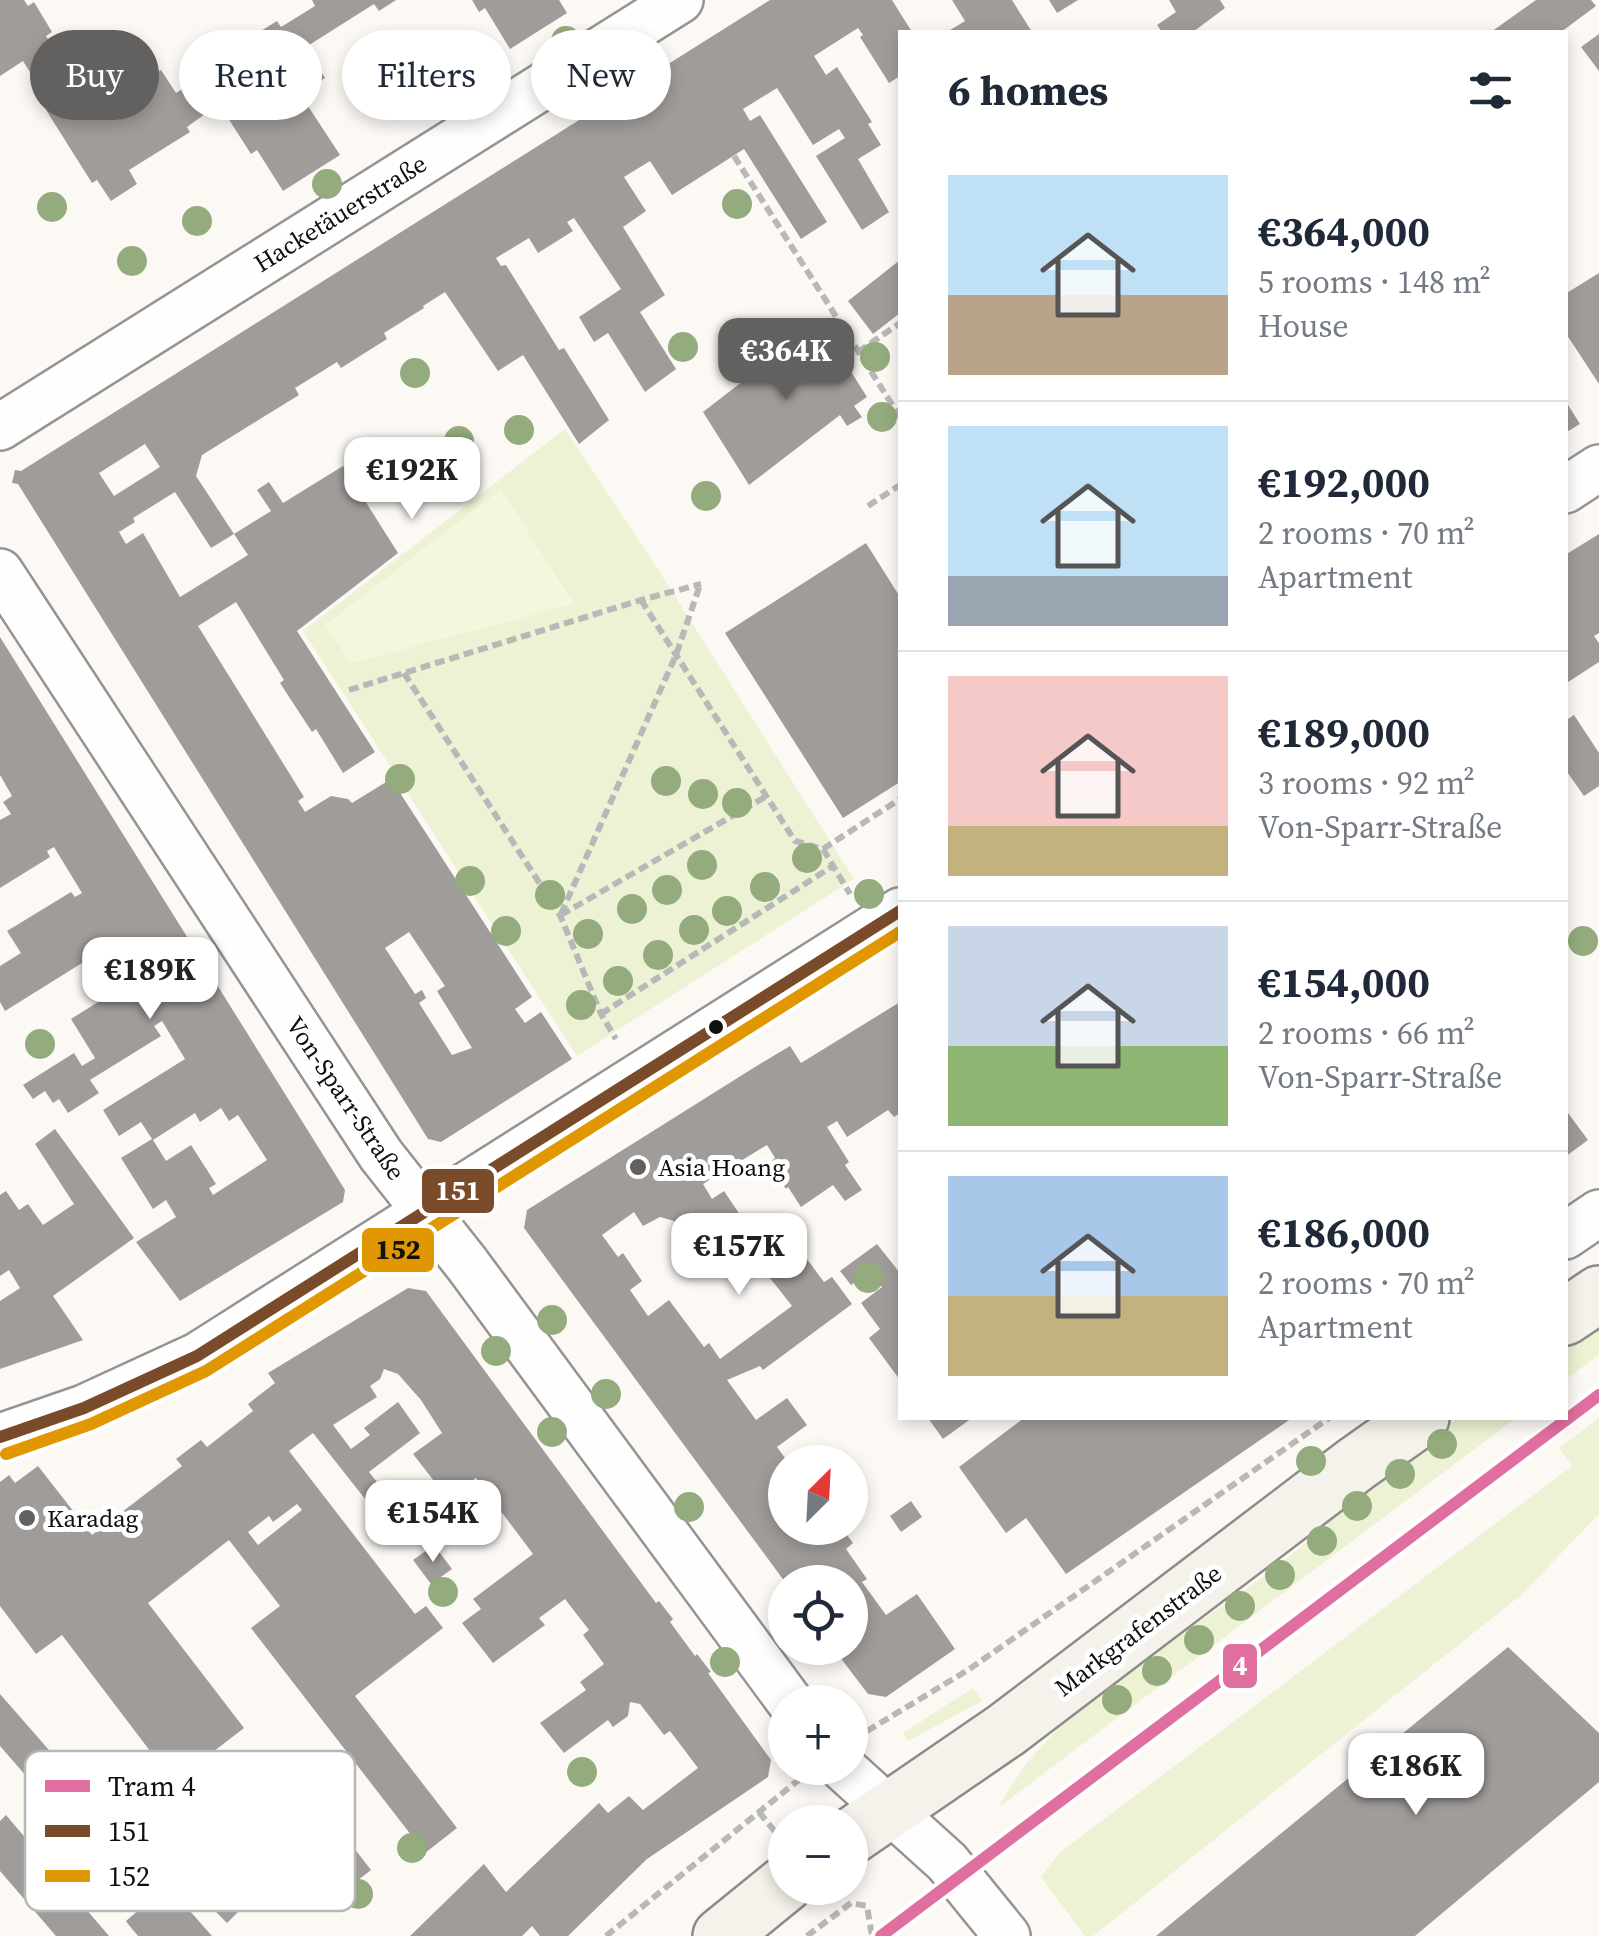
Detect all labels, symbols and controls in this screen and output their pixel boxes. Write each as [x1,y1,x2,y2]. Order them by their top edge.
chip: Buy [30,30,159,120]
chip: Rent [179,30,322,120]
chip: Filters [342,30,511,120]
chip: New [531,30,671,120]
text: 6 homes [948,61,1108,119]
icon: filters [1463,63,1518,118]
street label: Hacketäuerstraße [247,146,433,280]
text: €364,000 [1258,202,1430,260]
icon: home [1028,215,1148,335]
text: 5 rooms · 148 m² [1258,260,1491,304]
text: House [1258,304,1349,348]
pin: €364K [716,318,856,403]
text: €364K [740,328,832,372]
pin: €192K [342,437,482,522]
text: €192K [366,447,458,491]
text: €192,000 [1258,453,1430,511]
icon: home [1028,466,1148,586]
text: 2 rooms · 70 m² [1258,511,1475,555]
text: Apartment [1258,555,1412,599]
text: €189,000 [1258,703,1430,761]
icon: home [1028,716,1148,836]
text: 3 rooms · 92 m² [1258,761,1475,805]
text: Von-Sparr-Straße [1258,805,1502,849]
pin: €189K [80,937,220,1022]
text: €189K [104,947,196,991]
text: €154,000 [1258,953,1430,1011]
icon: home [1028,966,1148,1086]
street label: Von-Sparr-Straße [279,1009,413,1187]
text: 2 rooms · 66 m² [1258,1011,1475,1055]
unlabelled marker [706,1017,726,1037]
text: Von-Sparr-Straße [1258,1055,1502,1099]
place label: Asia Hoang [658,1150,785,1184]
marker: Asia Hoang [627,1156,649,1178]
line badge: 151 [420,1167,496,1215]
text: 151 [435,1171,481,1209]
text: €186,000 [1258,1203,1430,1261]
pin: €157K [669,1213,809,1298]
icon: home [1028,1216,1148,1336]
text: €157K [693,1223,785,1267]
line badge: 152 [360,1226,436,1274]
text: 152 [375,1230,421,1268]
text: 2 rooms · 70 m² [1258,1261,1475,1305]
text: Apartment [1258,1305,1412,1349]
north arrow [768,1445,868,1545]
map controls [768,1445,868,1905]
pin: €154K [363,1480,503,1565]
text: €154K [387,1490,479,1534]
place label: Karadag [47,1501,138,1535]
marker: Karadag [16,1507,38,1529]
street label: Markgrafenstraße [1048,1556,1228,1704]
button: locate [768,1565,868,1665]
line badge: 4 [1221,1642,1259,1690]
text: 4 [1232,1646,1248,1684]
button: + [768,1685,868,1785]
pin: €186K [1346,1733,1486,1818]
text: €186K [1370,1743,1462,1787]
legend [25,1751,355,1911]
text: Tram 4 [108,1767,195,1805]
button: − [768,1805,868,1905]
text: 151 [108,1812,150,1850]
text: 152 [108,1857,150,1895]

